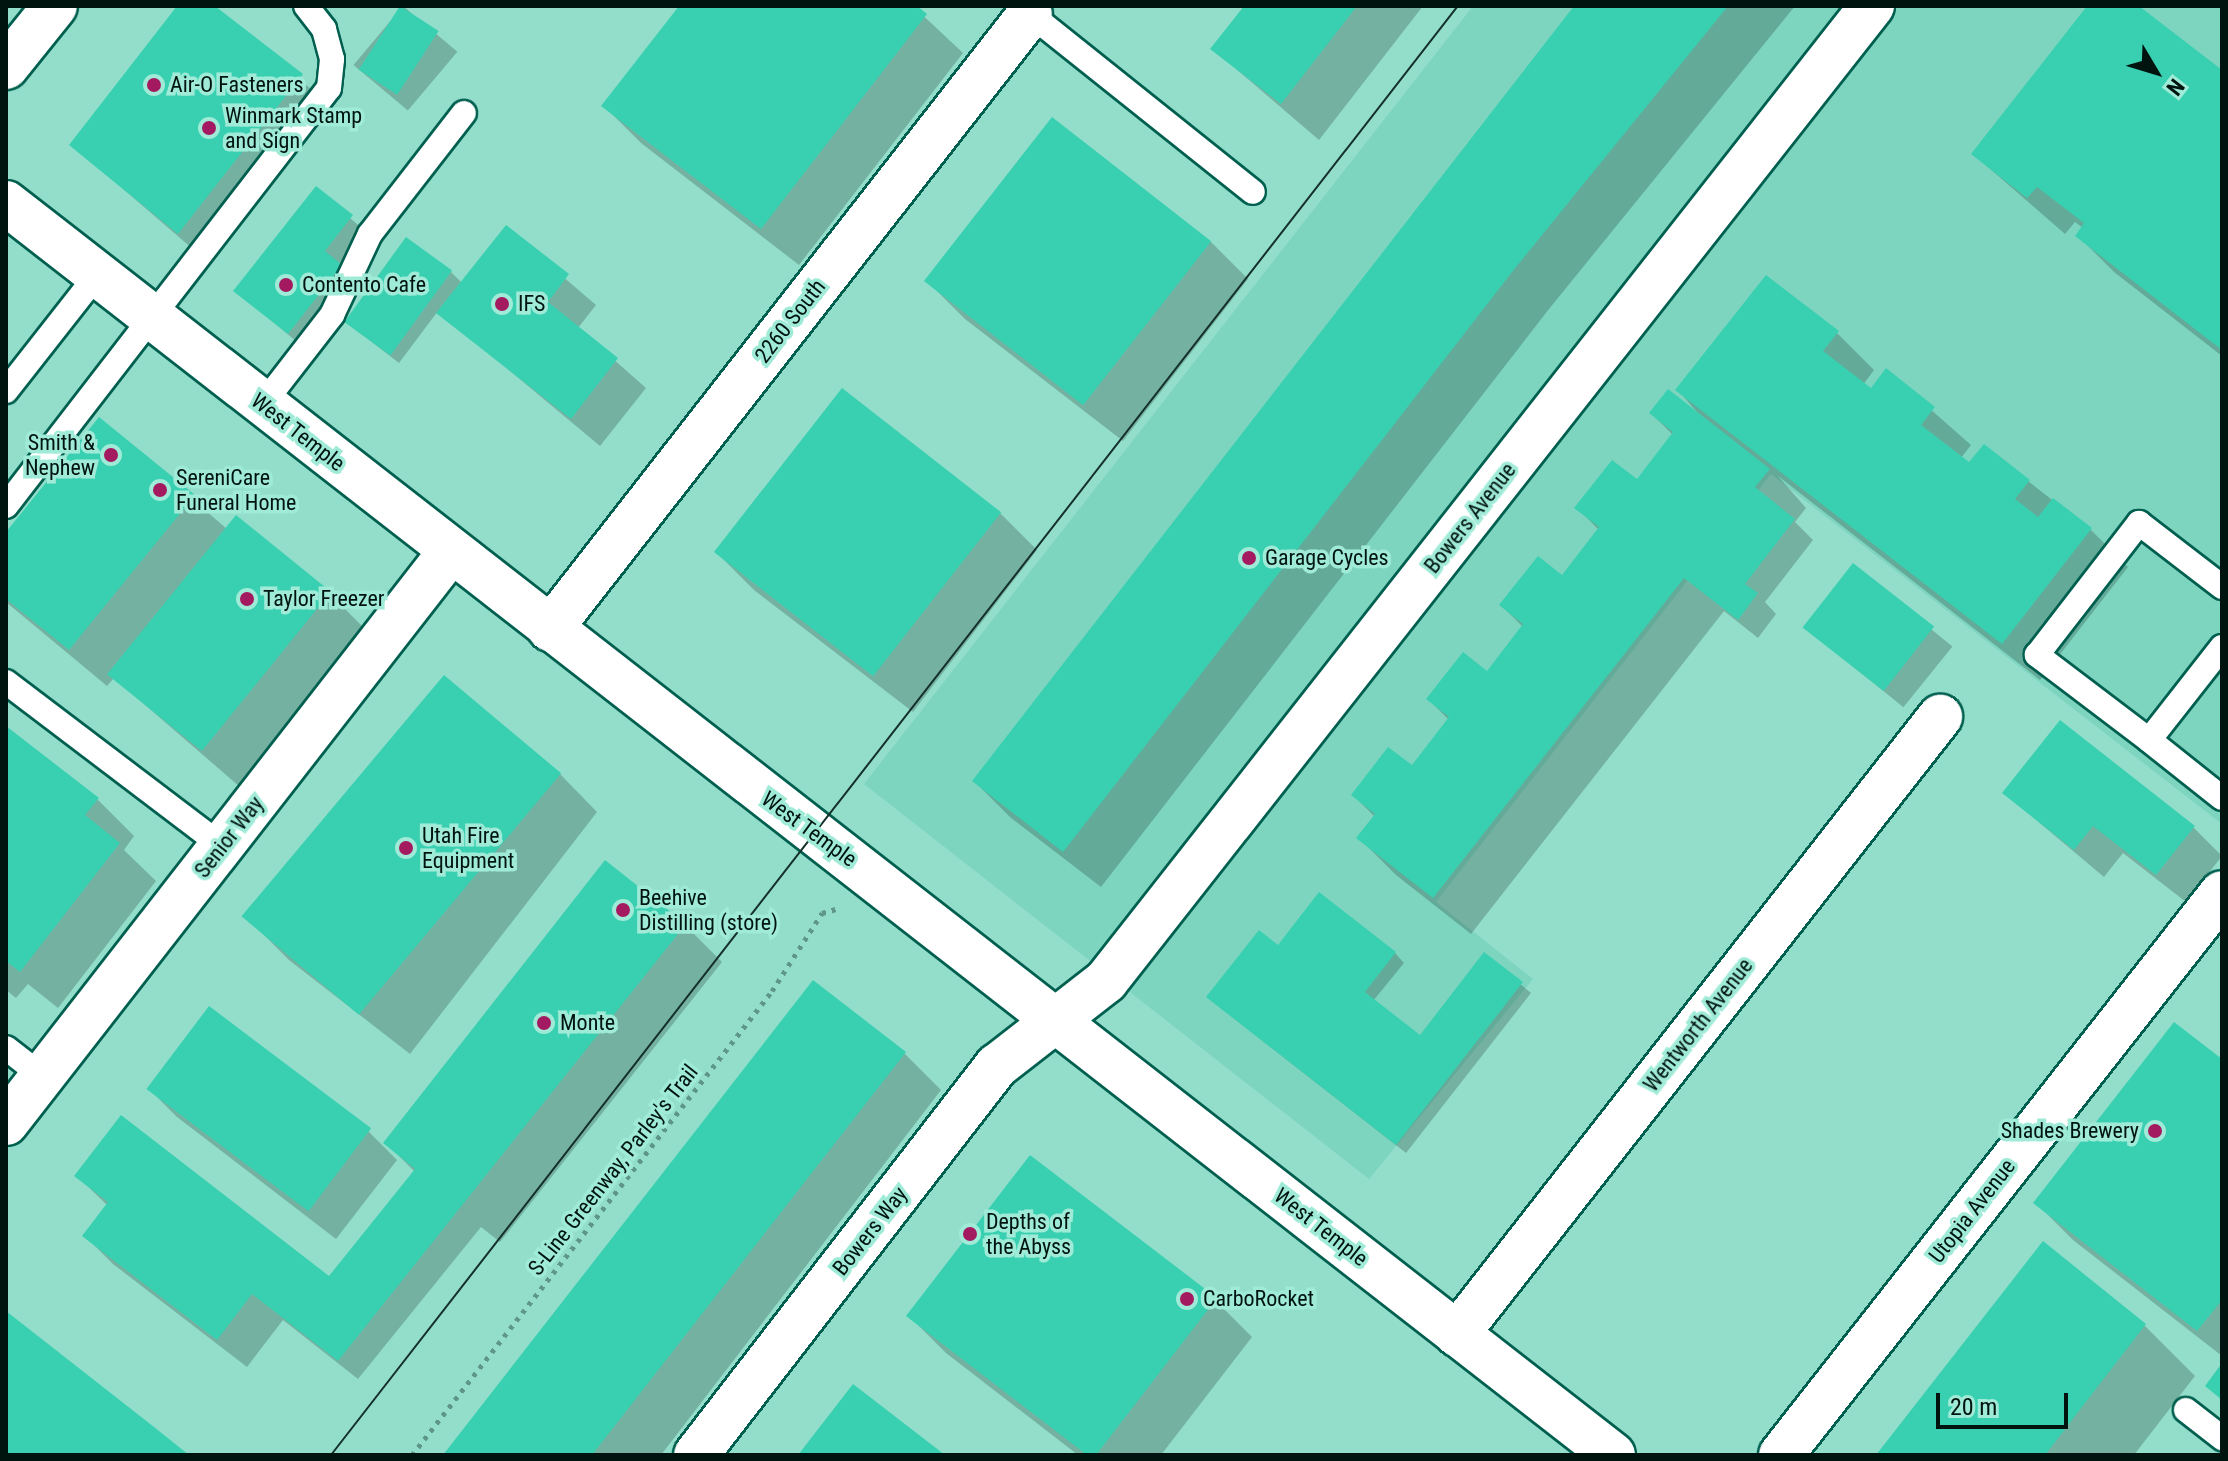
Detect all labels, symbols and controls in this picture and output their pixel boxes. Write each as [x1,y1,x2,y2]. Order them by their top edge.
north arrow [2116,32,2196,112]
place label: Air-O Fasteners [170,72,303,98]
text: N [2161,74,2189,100]
marker: Air-O Fasteners [145,76,163,94]
place label: Winmark Stamp and Sign [225,102,362,154]
marker: Winmark Stamp and Sign [200,119,218,137]
place label: Contento Cafe [302,272,426,298]
street label: 2260 South [749,274,831,368]
marker: Contento Cafe [277,276,295,294]
place label: IFS [518,291,545,317]
marker: IFS [493,295,511,313]
street label: West Temple [246,387,350,477]
place label: Smith & Nephew [25,429,95,480]
marker: Smith & Nephew [102,446,120,464]
street label: Bowers Avenue [1419,458,1521,578]
place label: SereniCare Funeral Home [176,464,296,516]
marker: SereniCare Funeral Home [151,481,169,499]
place label: Garage Cycles [1265,545,1389,571]
marker: Garage Cycles [1240,549,1258,567]
place label: Taylor Freezer [263,586,385,612]
marker: Taylor Freezer [238,590,256,608]
street label: West Temple [756,785,862,873]
street label: Senior Way [189,791,269,883]
place label: Utah Fire Equipment [422,822,514,874]
marker: Utah Fire Equipment [397,839,415,857]
place label: Beehive Distilling (store) [639,884,778,936]
marker: Beehive Distilling (store) [614,901,632,919]
street label: Wentworth Avenue [1638,953,1758,1097]
place label: Monte [560,1010,615,1036]
marker: Monte [535,1014,553,1032]
street label: S-Line Greenway, Parley's Trail [522,1059,704,1281]
place label: Shades Brewery [2001,1118,2139,1144]
marker: Shades Brewery [2146,1122,2164,1140]
street label: Utopia Avenue [1923,1154,2021,1268]
street label: Bowers Way [827,1181,913,1281]
street label: West Temple [1269,1182,1373,1272]
place label: Depths of the Abyss [986,1208,1071,1260]
marker: Depths of the Abyss [961,1225,979,1243]
place label: CarboRocket [1203,1286,1314,1312]
marker: CarboRocket [1178,1290,1196,1308]
scale bar [1940,1377,2072,1427]
text: 20 m [1950,1393,1997,1421]

